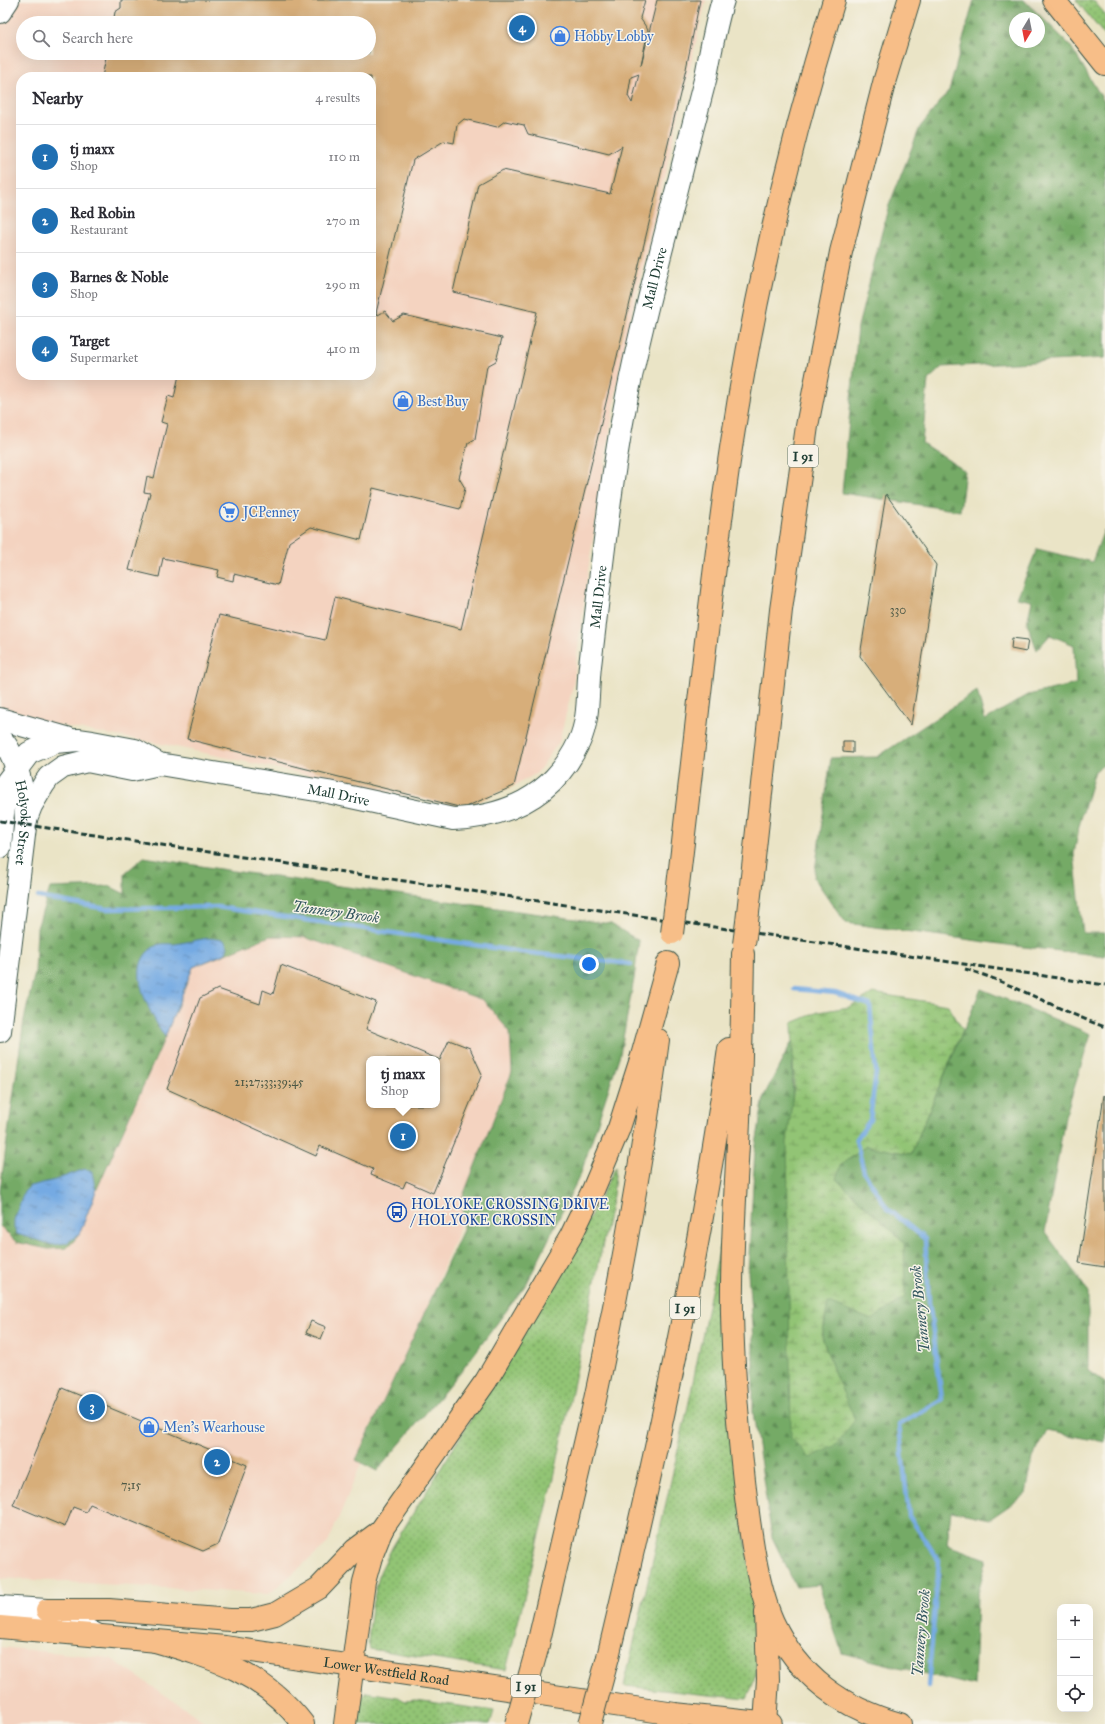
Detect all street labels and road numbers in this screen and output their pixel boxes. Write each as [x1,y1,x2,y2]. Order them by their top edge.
street label: Mall Drive [639,245,671,311]
road number: I 91 [788,445,818,467]
street label: Mall Drive [586,564,611,629]
street label: Holyoke Street [11,778,34,866]
street label: Mall Drive [306,781,371,810]
road number: I 91 [670,1297,700,1319]
street label: Lower Westfield Road [322,1654,450,1689]
road number: I 91 [511,1675,541,1697]

